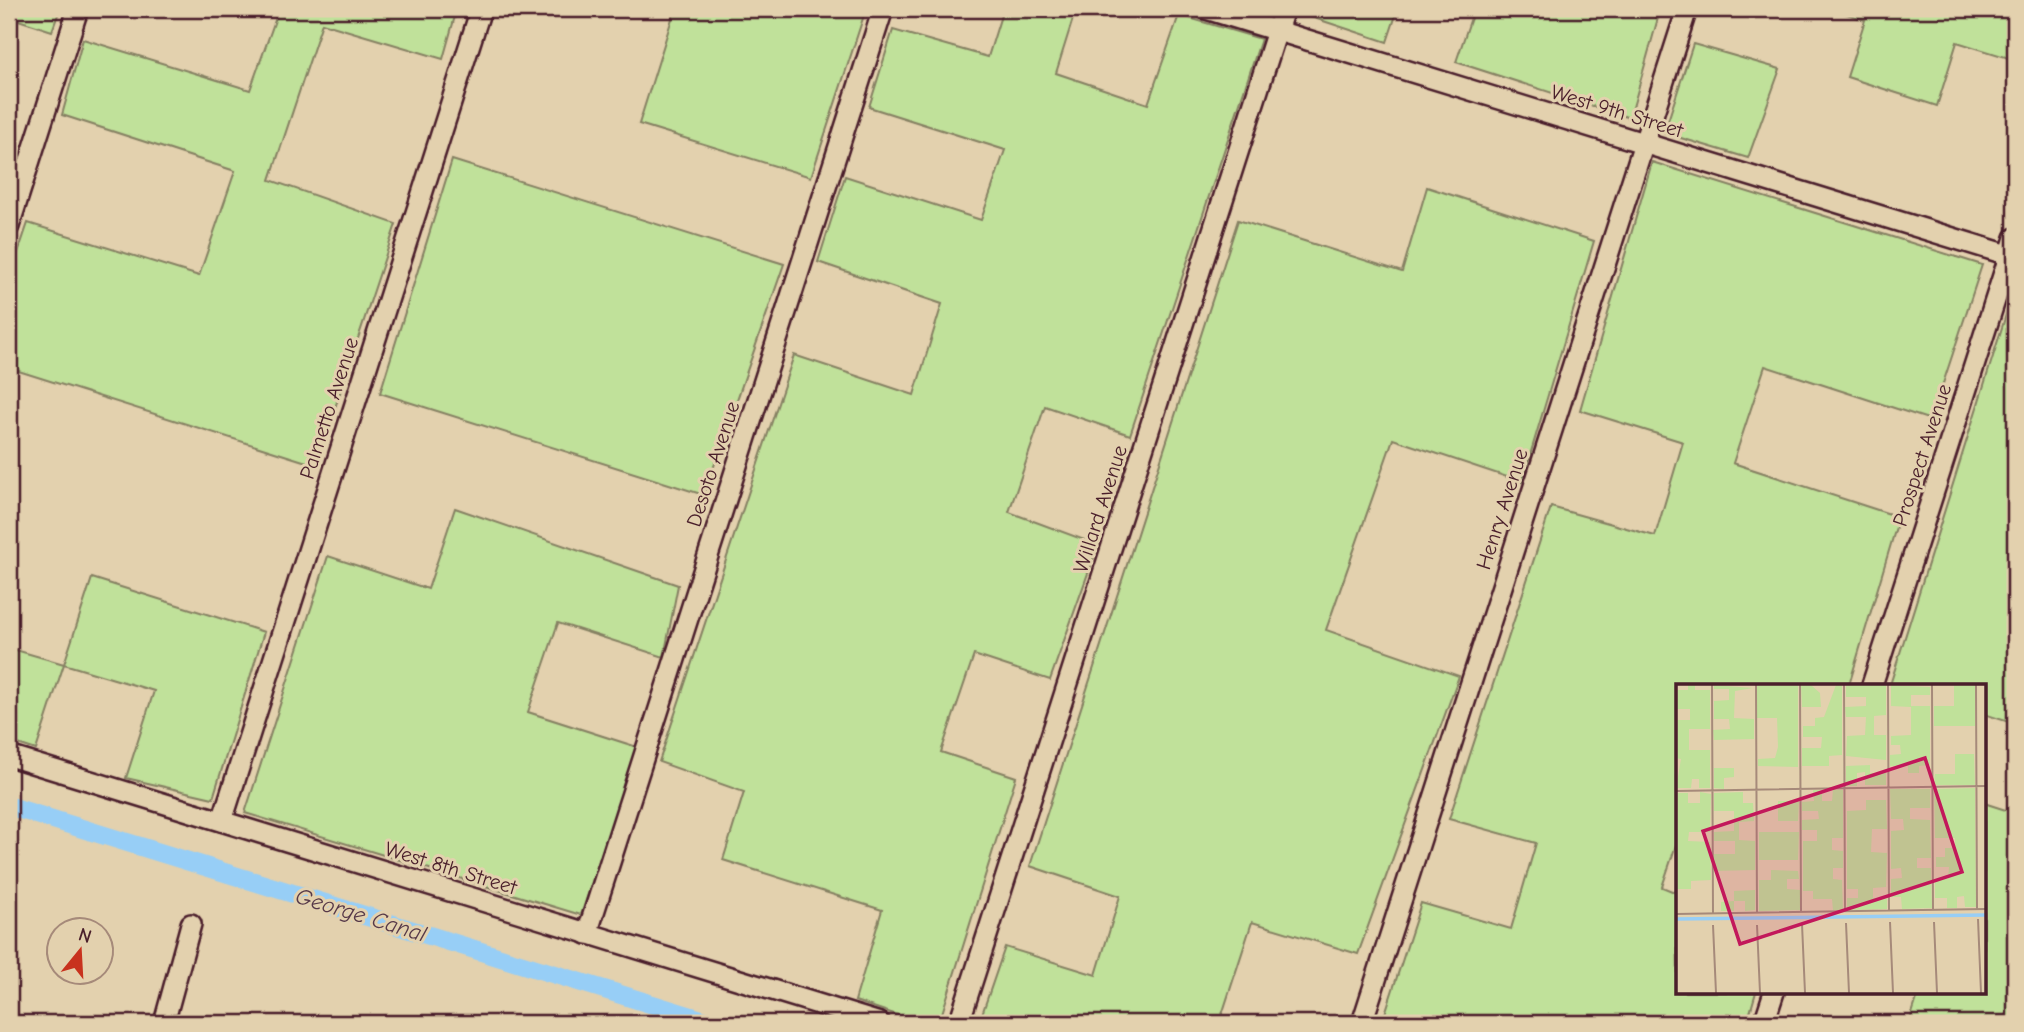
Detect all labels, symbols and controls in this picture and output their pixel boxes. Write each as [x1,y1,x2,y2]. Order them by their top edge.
street label: West 9th Street [1548,79,1687,143]
street label: Palmetto Avenue [295,334,363,482]
street label: Prospect Avenue [1888,381,1956,529]
street label: Desoto Avenue [681,398,745,530]
street label: Willard Avenue [1068,442,1132,576]
street label: Henry Avenue [1471,445,1533,573]
inset map [1676,684,1986,993]
street label: West 8th Street [382,837,521,900]
water label: George Canal [292,882,431,948]
north arrow [46,916,116,986]
text: N [76,923,94,948]

